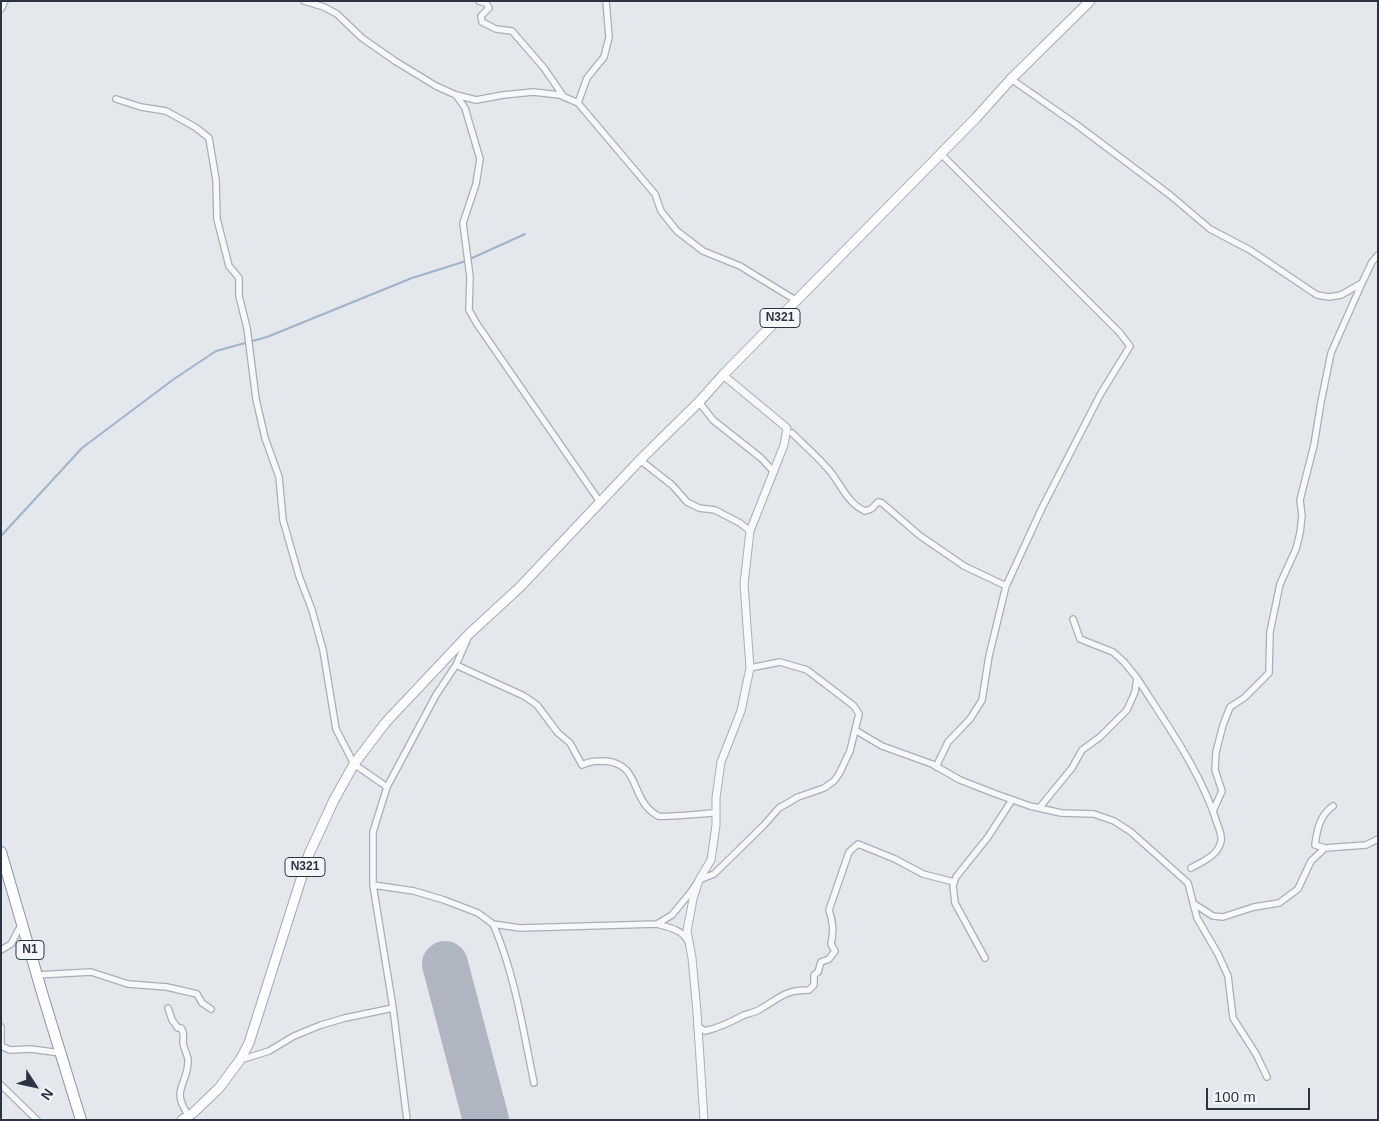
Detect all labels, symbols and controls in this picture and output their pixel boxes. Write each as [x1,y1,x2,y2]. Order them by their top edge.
road number: N321 [760,308,800,328]
road number: N321 [285,858,325,876]
road number: N1 [16,940,44,960]
north arrow [10,1061,60,1111]
scale bar [1209,1078,1313,1110]
text: N [38,1086,57,1103]
text: 100 m [1214,1088,1256,1105]

